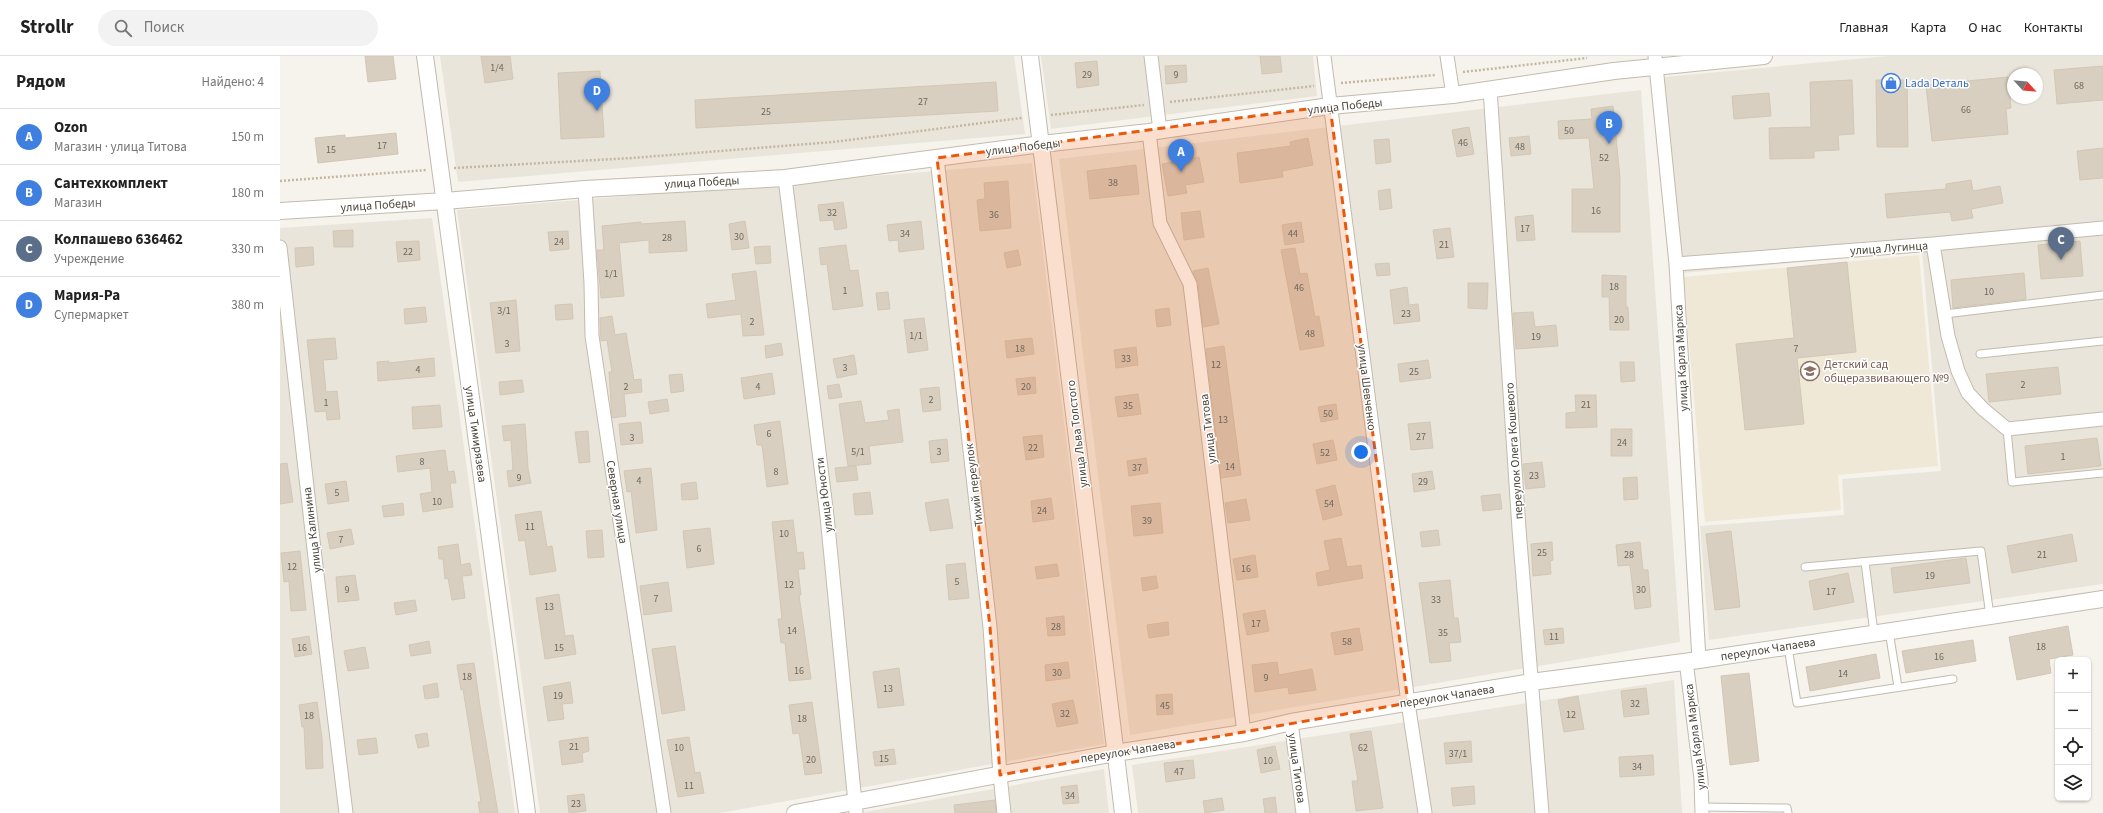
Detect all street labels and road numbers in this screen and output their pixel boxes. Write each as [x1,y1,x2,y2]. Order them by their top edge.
street label: улица Победы [1307,94,1383,119]
street label: улица Победы [985,134,1061,161]
street label: улица Победы [664,172,740,193]
street label: улица Победы [340,194,416,217]
street label: улица Лугинца [1849,237,1929,260]
street label: улица Карла Маркса [1670,304,1693,412]
street label: улица Шевченко [1353,343,1380,431]
street label: улица Льва Толстого [1062,379,1093,489]
street label: переулок Олега Кошевого [1501,382,1528,520]
street label: улица Тимирязева [460,385,491,483]
street label: улица Титова [1196,393,1221,465]
street label: Тихий переулок [961,442,988,527]
street label: улица Юности [811,456,838,534]
street label: Северная улица [602,459,631,545]
street label: улица Калинина [299,486,326,574]
street label: переулок Чапаева [1719,634,1817,665]
street label: переулок Чапаева [1398,681,1496,712]
street label: улица Карла Маркса [1681,683,1710,791]
street label: улица Титова [1283,732,1310,804]
street label: переулок Чапаева [1079,736,1177,767]

